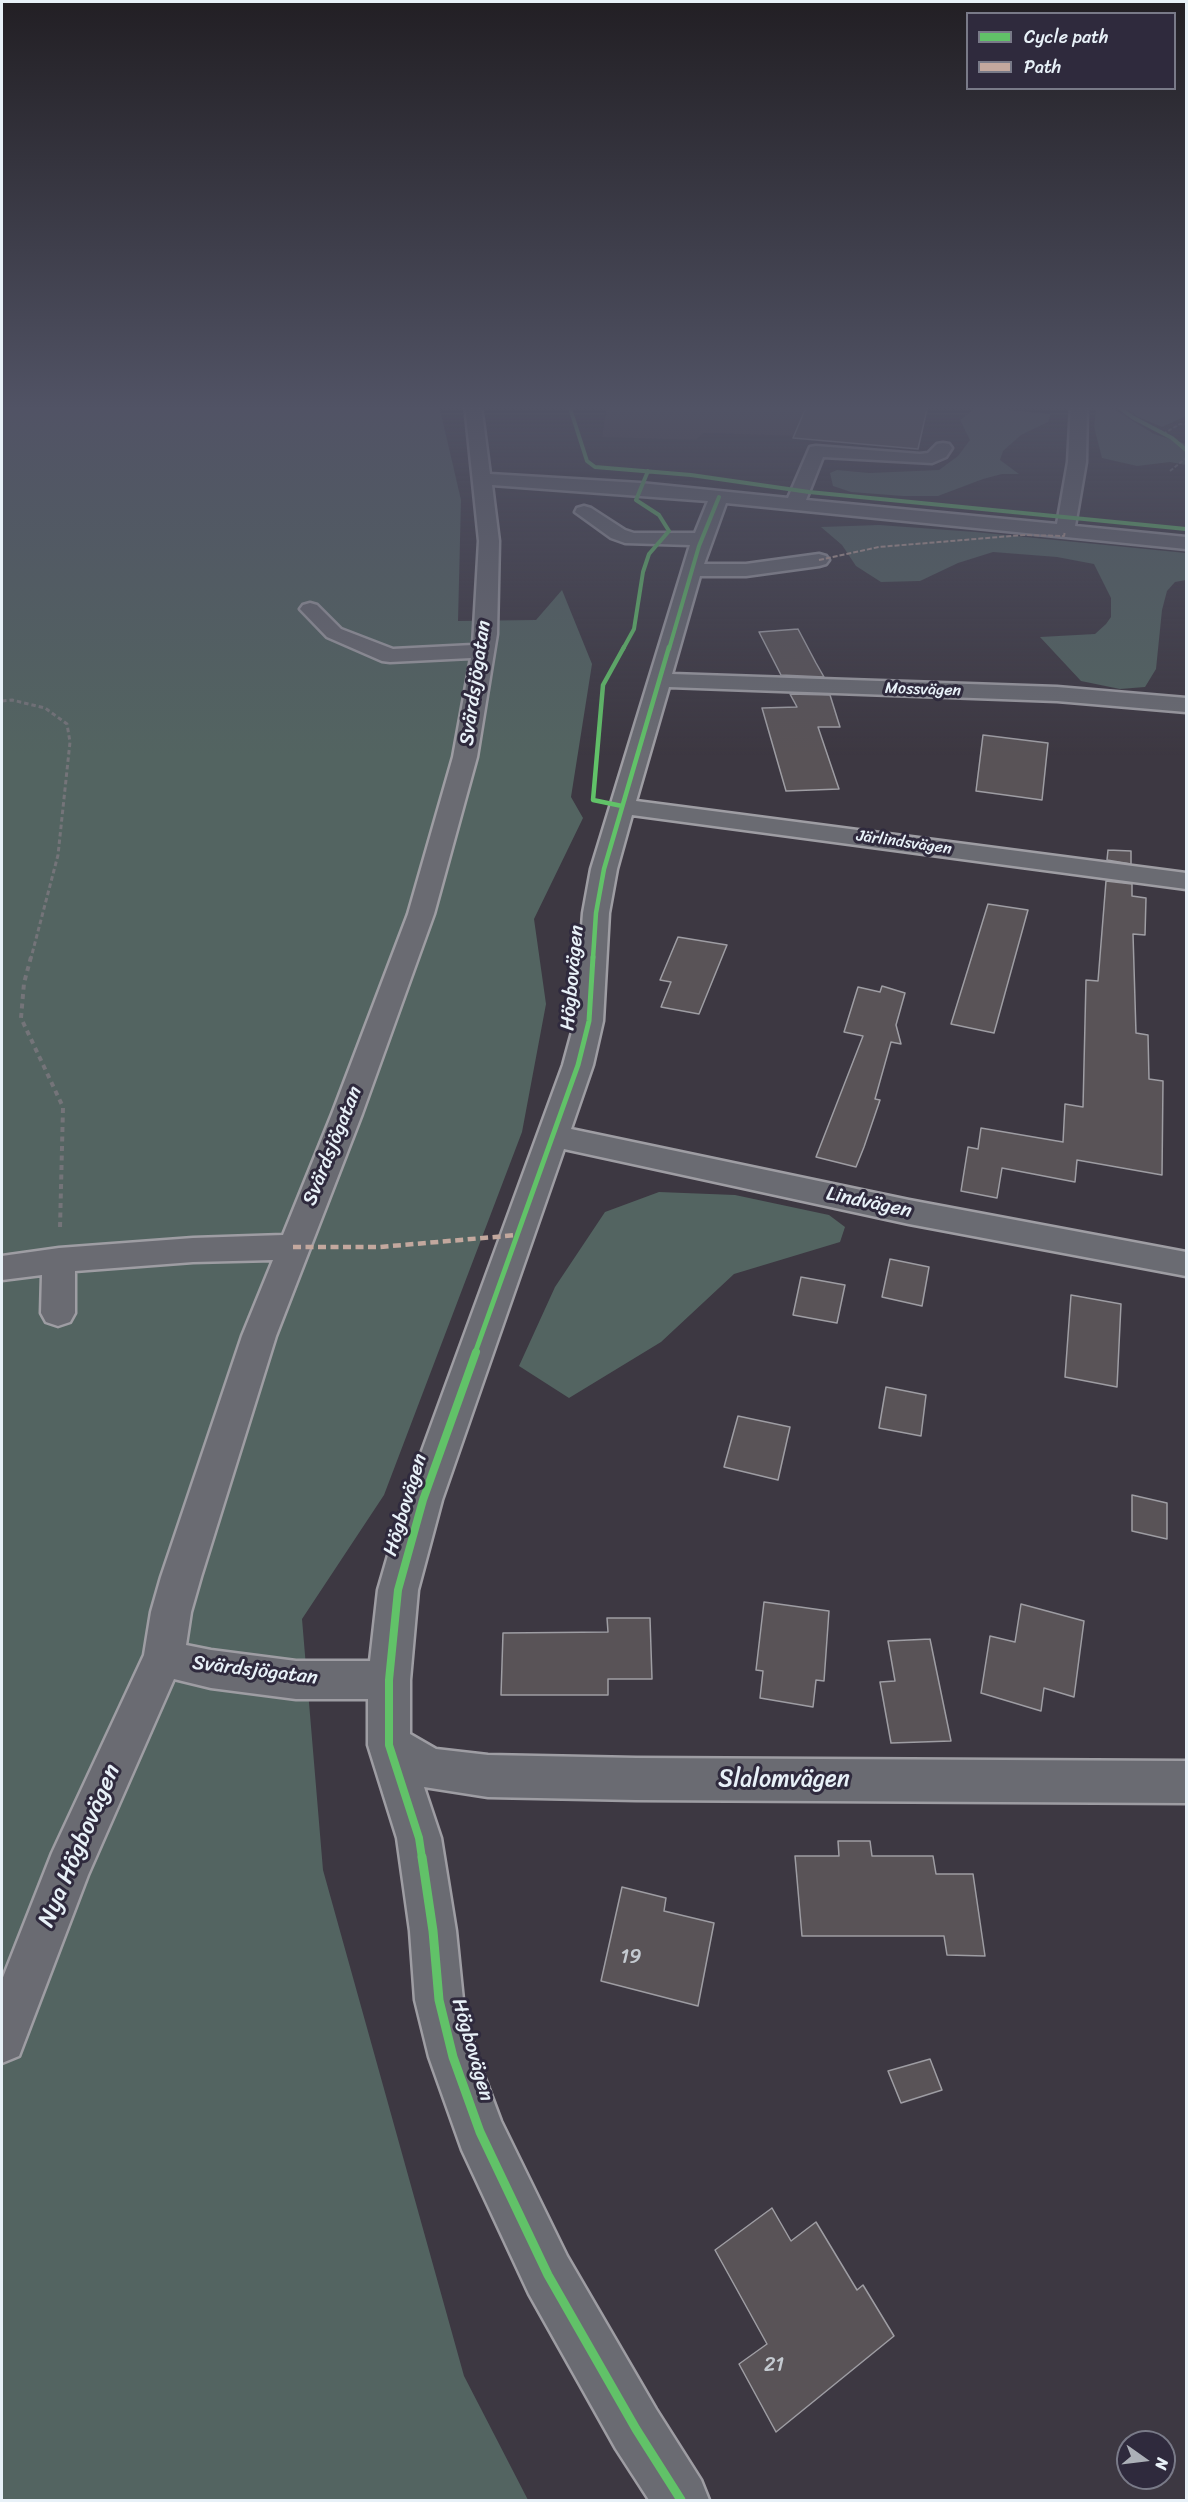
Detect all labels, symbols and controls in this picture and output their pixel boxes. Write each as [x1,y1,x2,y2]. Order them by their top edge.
legend [966,12,1176,90]
text: Cycle path [1024,21,1108,53]
text: Path [1024,51,1061,83]
street label: Svärdsjögatan [455,619,497,747]
street label: Mossvägen [885,679,961,701]
street label: Järlindsvägen [855,827,953,859]
street label: Högbovägen [556,924,590,1032]
street label: Svärdsjögatan [298,1083,368,1209]
street label: Lindvägen [824,1182,914,1224]
street label: Högbovägen [379,1451,433,1559]
street label: Svärdsjögatan [191,1651,319,1691]
street label: Nya Högbovägen [33,1760,127,1932]
street label: Slalomvägen [718,1766,850,1794]
house number: 19 [621,1946,641,1970]
street label: Högbovägen [446,1996,498,2104]
house number: 21 [764,2354,784,2378]
north arrow [1116,2430,1176,2490]
text: N [1147,2455,1177,2473]

